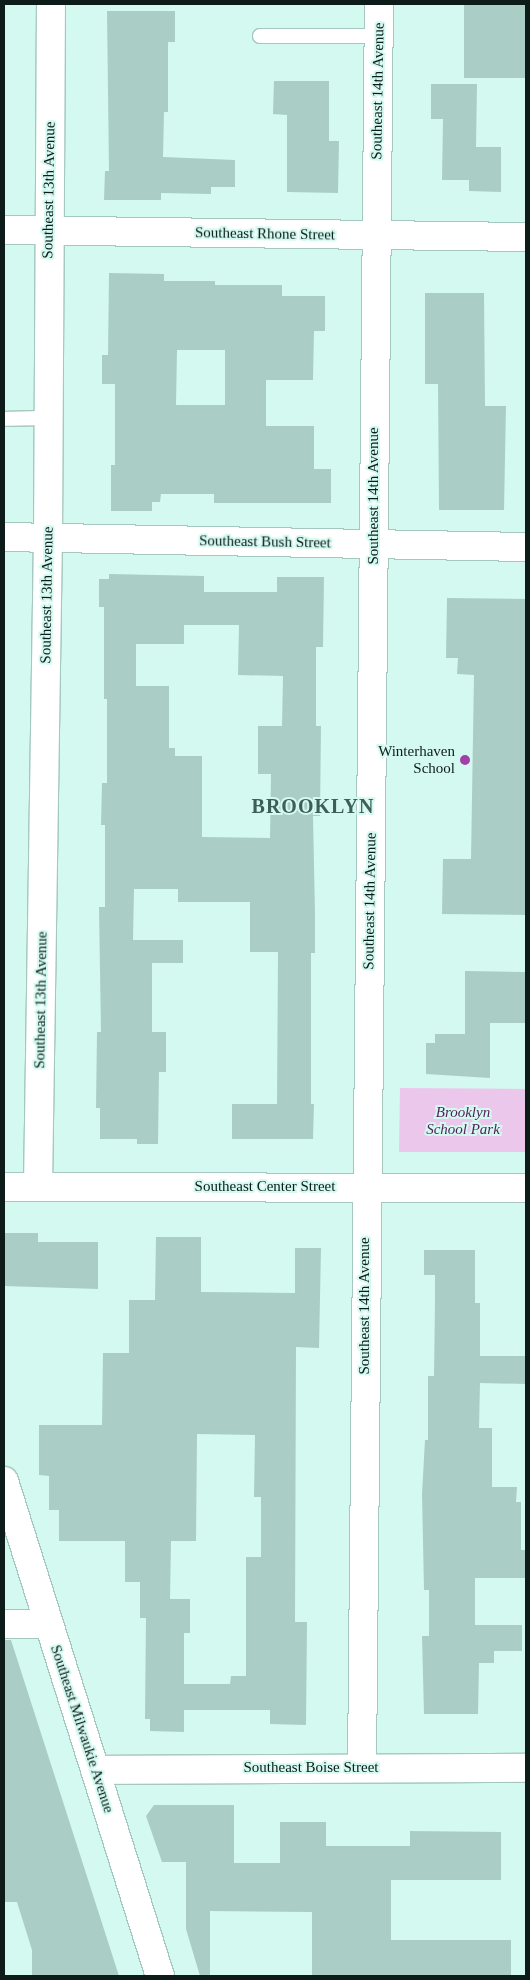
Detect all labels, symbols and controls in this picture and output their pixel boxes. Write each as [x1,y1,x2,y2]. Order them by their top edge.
street label: Southeast 14th Avenue [368,22,388,160]
street label: Southeast 13th Avenue [39,121,59,259]
street label: Southeast Rhone Street [195,224,335,244]
street label: Southeast 14th Avenue [365,427,383,565]
street label: Southeast 13th Avenue [37,526,57,664]
street label: Southeast Bush Street [199,532,331,552]
place label: Winterhaven School [378,742,455,777]
marker: Winterhaven School [459,754,471,766]
district label: BROOKLYN [251,794,375,818]
street label: Southeast 14th Avenue [360,832,380,970]
street label: Southeast 13th Avenue [31,931,51,1069]
park label: Brooklyn School Park [426,1103,500,1138]
street label: Southeast Center Street [195,1178,335,1196]
street label: Southeast 14th Avenue [356,1237,374,1375]
street label: Southeast Milwaukie Avenue [46,1642,118,1816]
street label: Southeast Boise Street [244,1759,378,1777]

